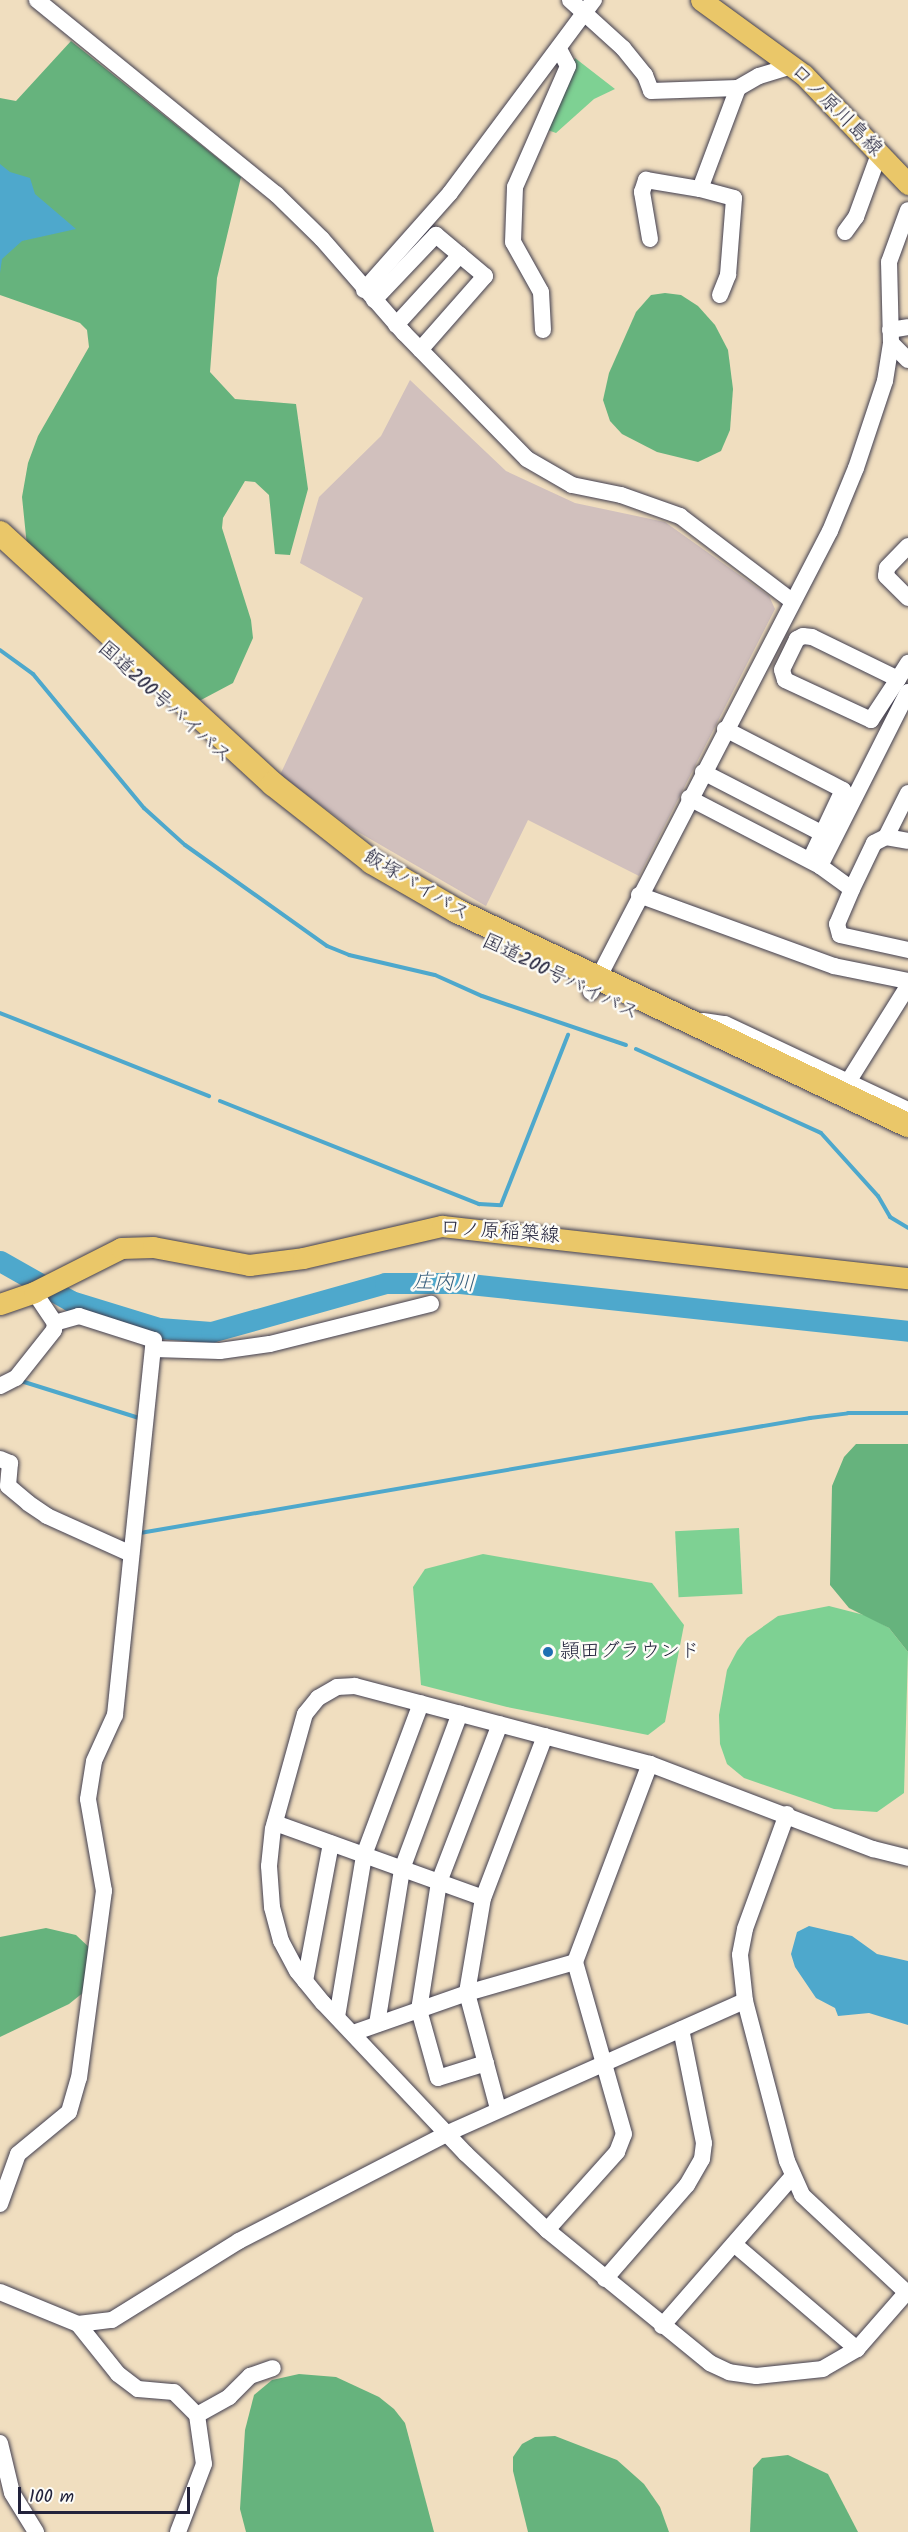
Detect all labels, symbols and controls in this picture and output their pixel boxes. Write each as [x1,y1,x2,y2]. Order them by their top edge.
street label: 口ノ原川島線 [785,60,887,162]
street label: 国道200号バイパス [92,637,236,769]
street label: 飯塚バイパス [358,845,474,927]
street label: 国道200号バイパス [478,930,642,1026]
street label: 口ノ原稲築線 [439,1217,561,1249]
water label: 庄内川 [412,1270,476,1298]
place label: 頴田グラウンド [560,1640,700,1664]
marker: 頴田グラウンド [541,1645,555,1659]
scale bar [21,2475,194,2513]
text: 100 m [29,2483,74,2512]

